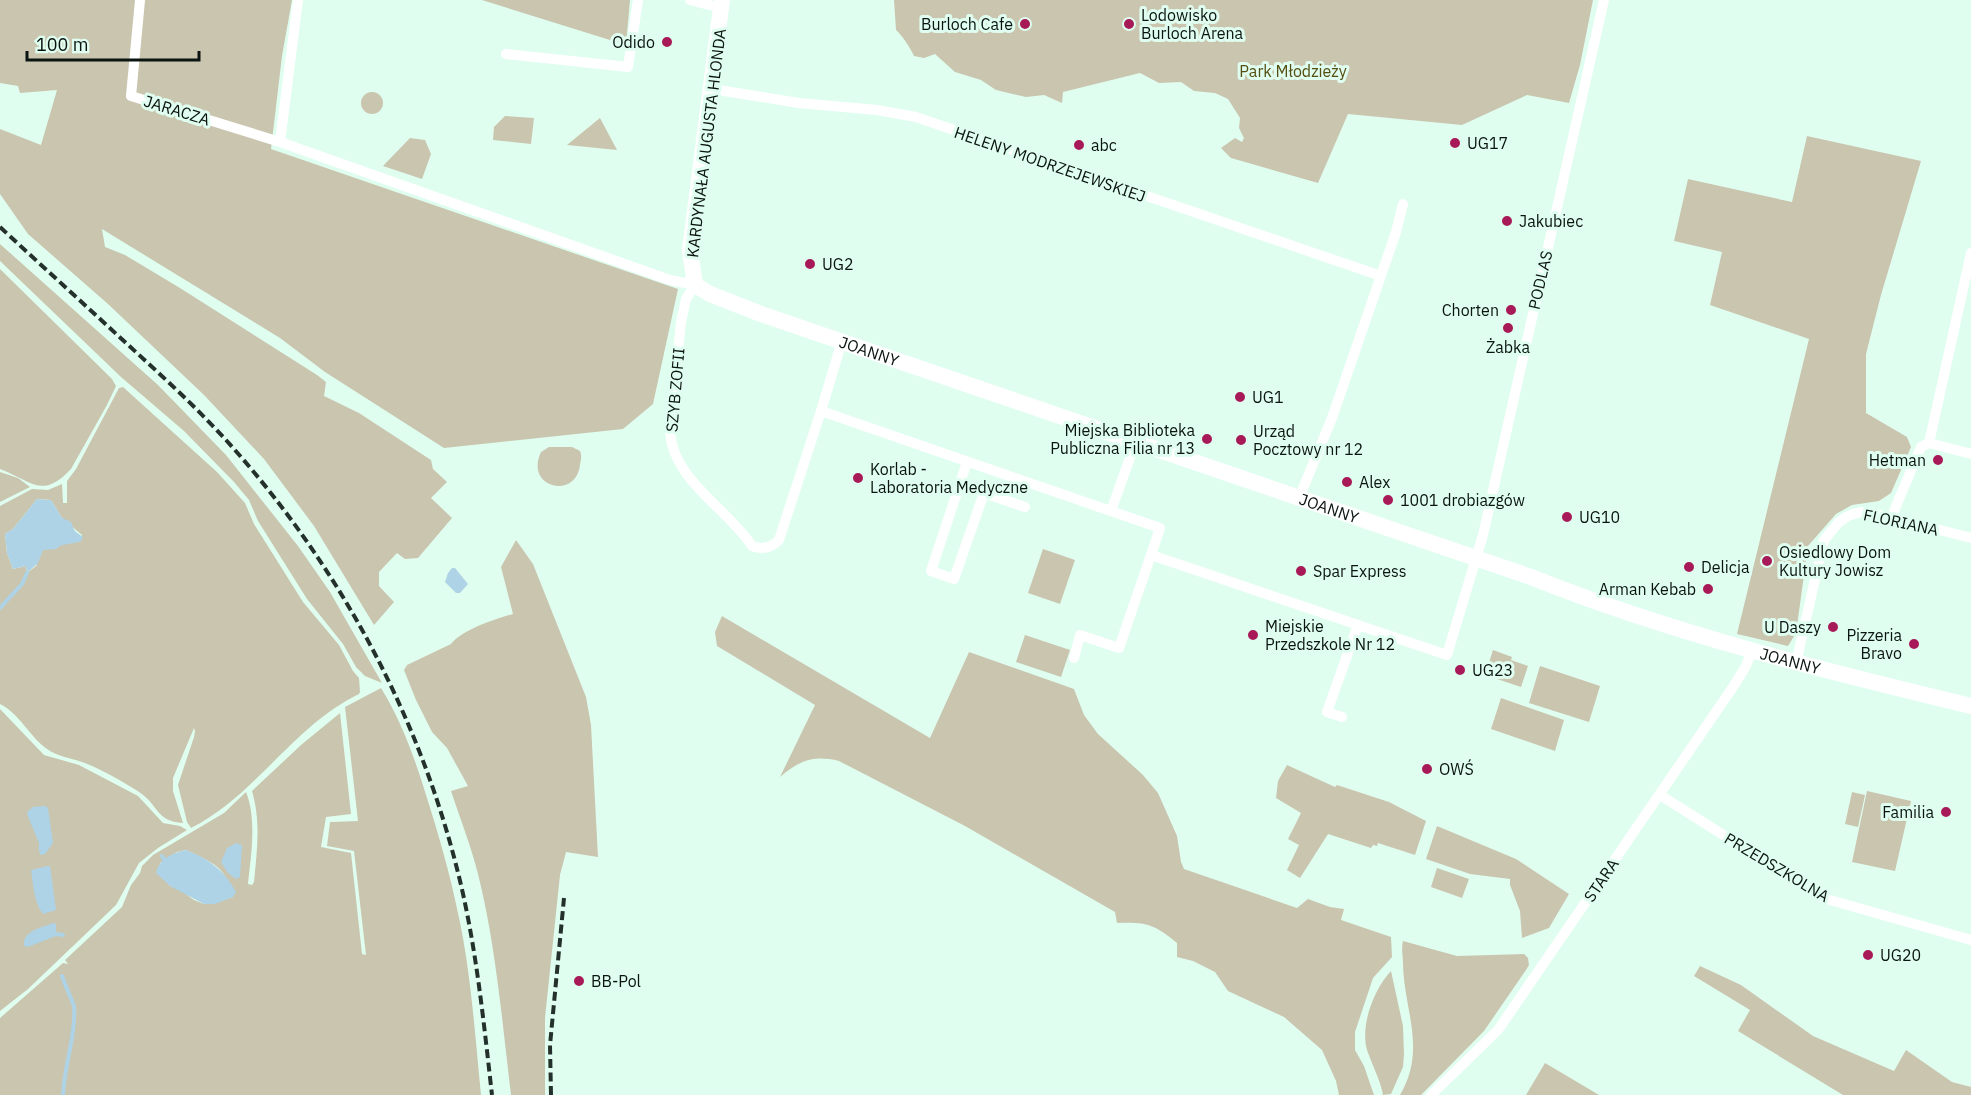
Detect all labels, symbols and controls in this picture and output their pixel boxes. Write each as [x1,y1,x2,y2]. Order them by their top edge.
place label: Lodowisko Burloch Arena [1141,5,1244,43]
place label: Burloch Cafe [921,14,1013,34]
marker: Burloch Cafe [1018,17,1032,31]
marker: Lodowisko Burloch Arena [1122,17,1136,31]
scale bar [27,24,200,62]
street label: KARDYNAŁA AUGUSTA HLONDA [682,27,730,259]
place label: Odido [612,32,655,52]
text: 100 m [36,33,88,56]
marker: Odido [660,35,674,49]
park label: Park Młodzieży [1239,61,1347,81]
street label: JARACZA [142,90,212,130]
street label: HELENY MODRZEJEWSKIEJ [952,122,1148,206]
place label: UG17 [1467,133,1508,153]
place label: abc [1091,135,1117,155]
marker: UG17 [1448,136,1462,150]
marker: abc [1072,138,1086,152]
place label: Jakubiec [1519,211,1583,231]
marker: Jakubiec [1500,214,1514,228]
street label: PODLAS [1524,249,1556,311]
place label: UG2 [822,254,854,274]
marker: UG2 [803,257,817,271]
place label: Chorten [1442,300,1499,320]
marker: Chorten [1504,303,1518,317]
marker: Żabka [1501,321,1515,335]
street label: JOANNY [837,332,902,371]
place label: Żabka [1486,337,1530,357]
street label: SZYB ZOFII [661,347,689,433]
place label: UG1 [1252,387,1284,407]
marker: UG1 [1233,390,1247,404]
place label: Miejska Biblioteka Publiczna Filia nr 13 [1050,420,1195,458]
place label: Urząd Pocztowy nr 12 [1253,421,1363,459]
marker: Miejska Biblioteka Publiczna Filia nr 13 [1200,432,1214,446]
marker: Urząd Pocztowy nr 12 [1234,433,1248,447]
place label: Hetman [1869,450,1926,470]
marker: Hetman [1931,453,1945,467]
place label: Korlab - Laboratoria Medyczne [870,459,1028,497]
marker: Korlab - Laboratoria Medyczne [851,471,865,485]
place label: Alex [1359,472,1390,492]
marker: Alex [1340,475,1354,489]
street label: JOANNY [1297,489,1362,528]
place label: 1001 drobiazgów [1400,490,1525,510]
marker: 1001 drobiazgów [1381,493,1395,507]
street label: FLORIANA [1862,504,1940,540]
place label: UG10 [1579,507,1620,527]
marker: UG10 [1560,510,1574,524]
place label: Osiedlowy Dom Kultury Jowisz [1779,542,1891,580]
marker: Osiedlowy Dom Kultury Jowisz [1760,554,1774,568]
place label: Delicja [1701,557,1750,577]
marker: Delicja [1682,560,1696,574]
place label: Spar Express [1313,561,1407,581]
marker: Spar Express [1294,564,1308,578]
place label: Arman Kebab [1599,579,1696,599]
marker: Arman Kebab [1701,582,1715,596]
place label: Miejskie Przedszkole Nr 12 [1265,616,1395,654]
place label: U Daszy [1764,617,1821,637]
marker: U Daszy [1826,620,1840,634]
place label: Pizzeria Bravo [1846,625,1902,663]
marker: Miejskie Przedszkole Nr 12 [1246,628,1260,642]
marker: Pizzeria Bravo [1907,637,1921,651]
street label: JOANNY [1758,643,1823,678]
place label: UG23 [1472,660,1513,680]
marker: UG23 [1453,663,1467,677]
place label: OWŚ [1439,758,1474,779]
marker: OWŚ [1420,762,1434,776]
place label: Familia [1882,802,1934,822]
marker: Familia [1939,805,1953,819]
street label: PRZEDSZKOLNA [1721,828,1833,906]
street label: STARA [1579,855,1623,905]
place label: UG20 [1880,945,1921,965]
marker: UG20 [1861,948,1875,962]
place label: BB-Pol [591,971,641,991]
marker: BB-Pol [572,974,586,988]

